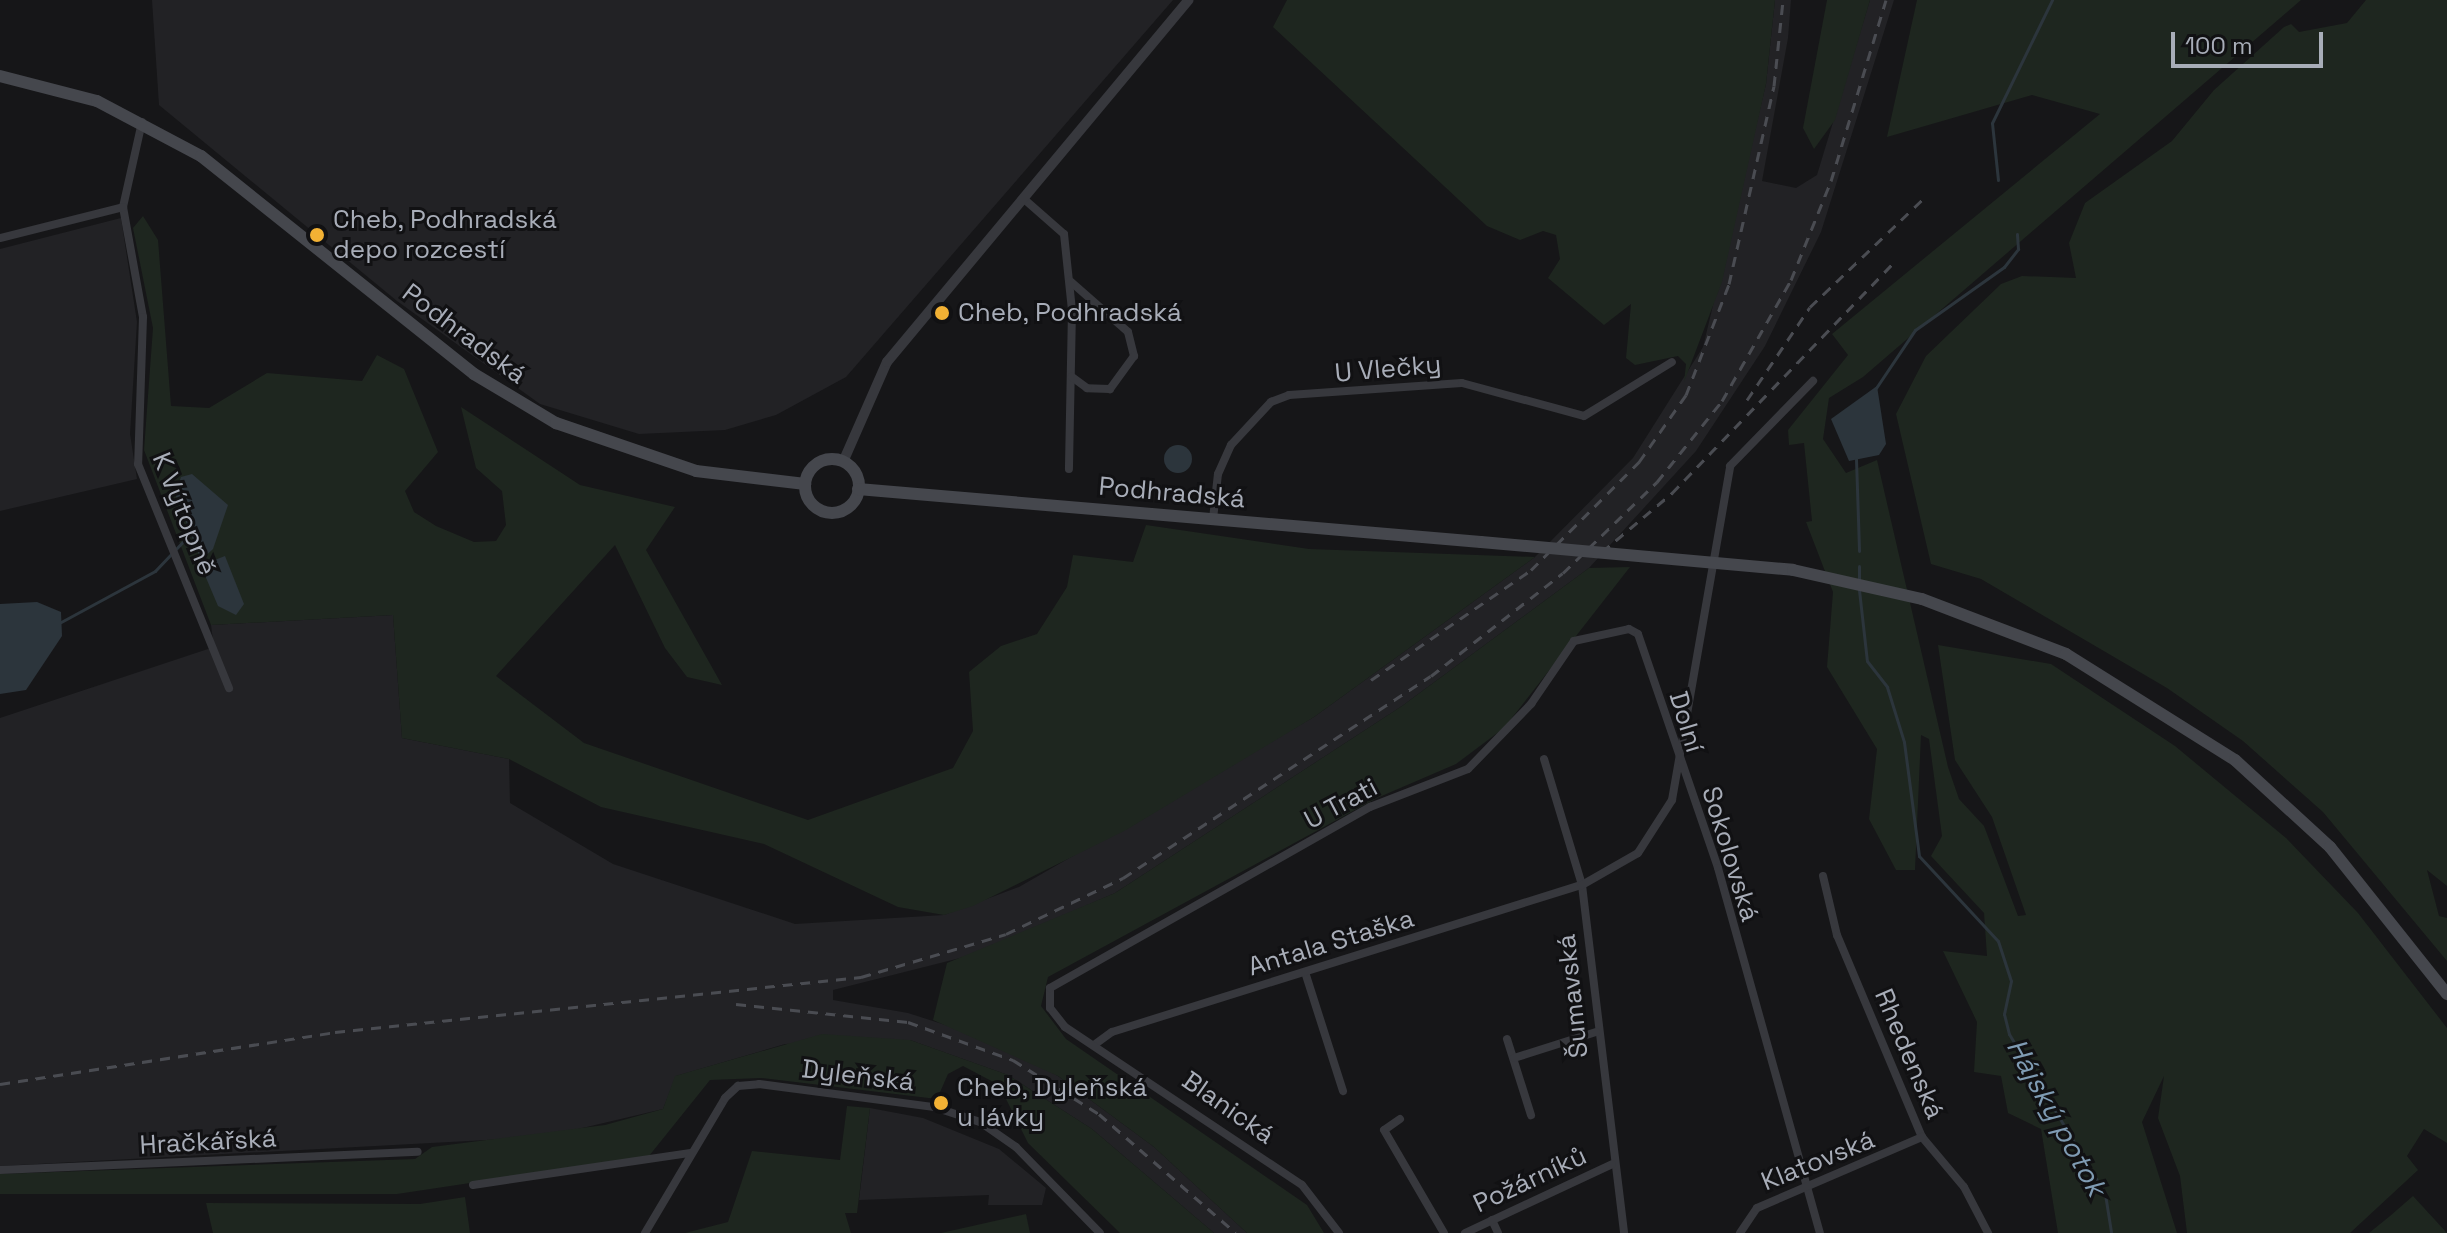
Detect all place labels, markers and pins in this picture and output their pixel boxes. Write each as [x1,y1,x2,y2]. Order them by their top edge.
place label: Cheb, Podhradská depo rozcestí [333,204,558,266]
marker: Cheb, Podhradská depo rozcestí [308,226,326,244]
place label: Cheb, Podhradská [958,297,1183,329]
marker: Cheb, Podhradská [933,304,951,322]
place label: Cheb, Dyleňská u lávky [957,1072,1148,1134]
marker: Cheb, Dyleňská u lávky [932,1094,950,1112]

